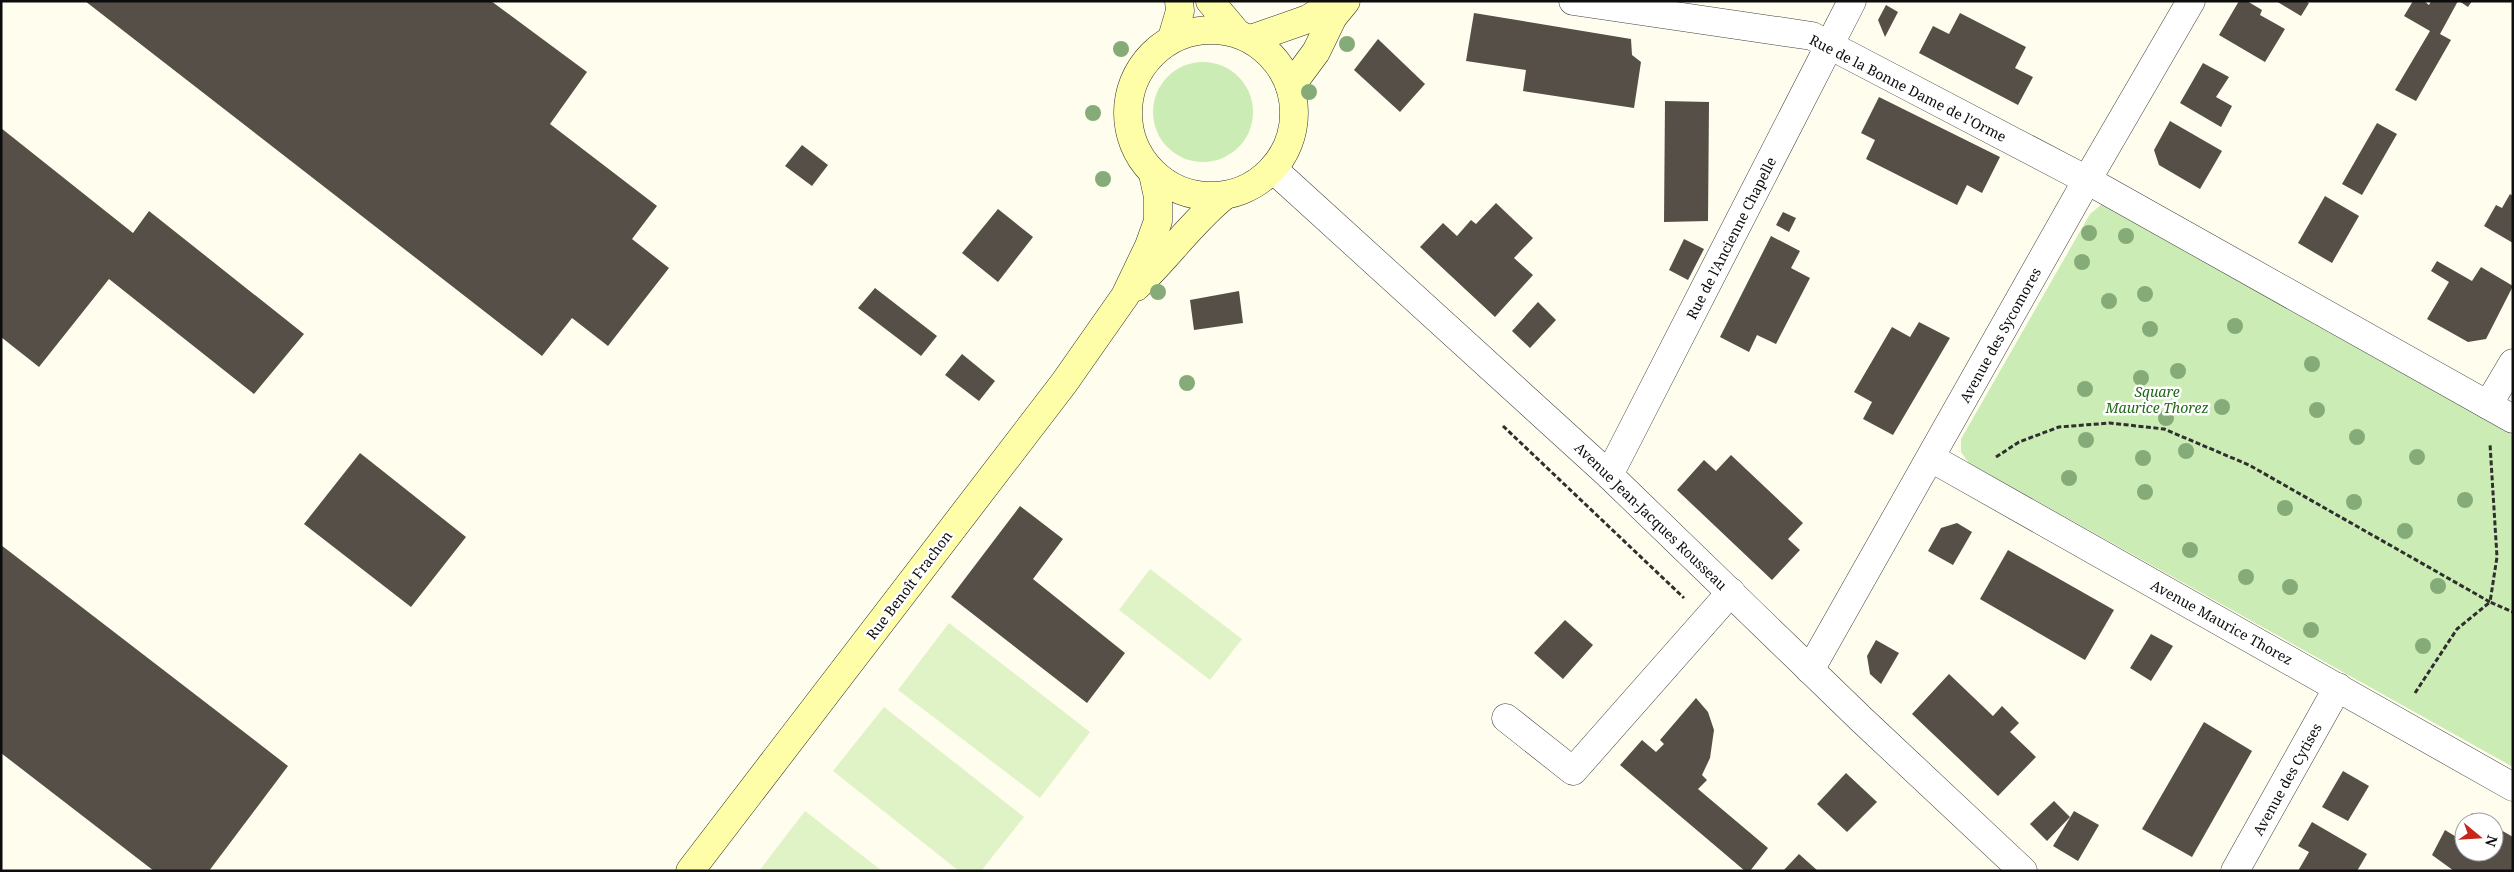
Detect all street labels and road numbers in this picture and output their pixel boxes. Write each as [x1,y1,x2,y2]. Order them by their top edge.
street label: Rue de la Bonne Dame de l'Orme [1806,30,2010,146]
street label: Rue de l'Ancienne Chapelle [1682,154,1780,322]
street label: Avenue des Sycomores [1955,264,2045,406]
street label: Avenue Jean-Jacques Rousseau [1571,438,1731,594]
street label: Rue Benoît Frachon [862,527,956,643]
street label: Avenue Maurice Thorez [2148,575,2296,669]
street label: Avenue des Cytises [2248,719,2326,839]

